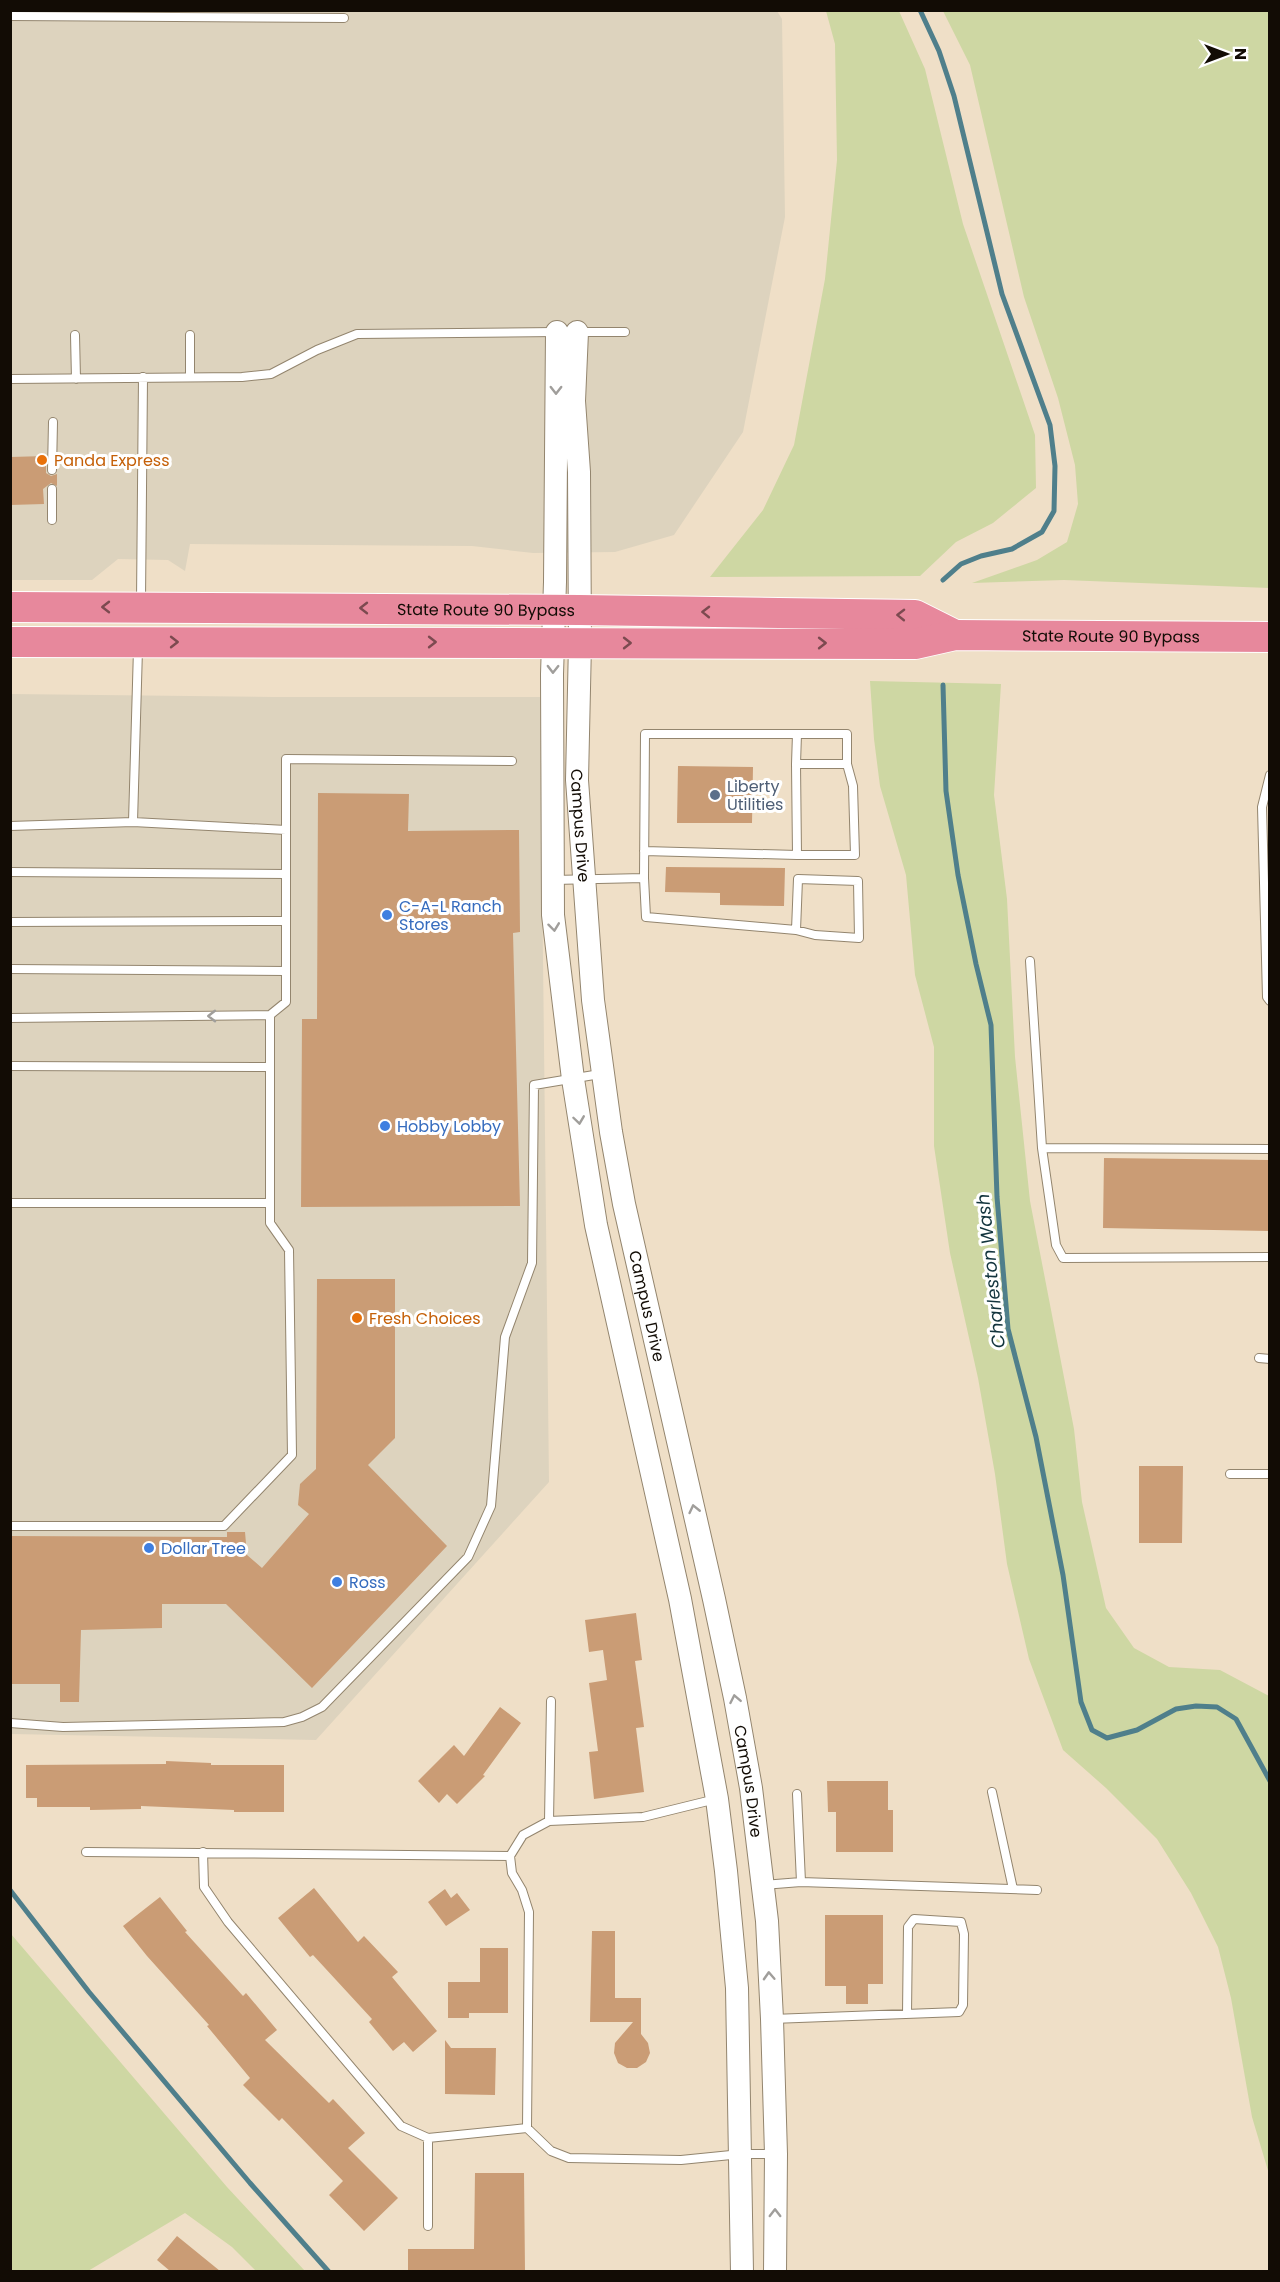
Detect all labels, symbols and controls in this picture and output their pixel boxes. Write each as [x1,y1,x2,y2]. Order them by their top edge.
north arrow [1196,24,1256,84]
text: N [1229,48,1252,60]
one-way arrow [550,386,563,395]
place label: Panda Express [54,449,170,472]
marker: Panda Express [35,453,49,467]
street label: State Route 90 Bypass [397,598,575,622]
one-way arrow [102,601,111,613]
one-way arrow [360,602,369,614]
one-way arrow [702,606,711,618]
one-way arrow [897,609,906,621]
street label: State Route 90 Bypass [1022,624,1200,649]
one-way arrow [169,636,178,648]
one-way arrow [427,636,436,648]
one-way arrow [622,637,631,649]
one-way arrow [817,637,826,649]
one-way arrow [546,664,559,673]
street label: Campus Drive [565,769,595,883]
place label: Liberty Utilities [727,775,783,816]
marker: Liberty Utilities [708,788,722,802]
place label: C-A-L Ranch Stores [399,895,502,936]
marker: C-A-L Ranch Stores [380,908,394,922]
one-way arrow [547,922,560,931]
one-way arrow [207,1010,216,1022]
place label: Hobby Lobby [397,1115,501,1138]
one-way arrow [573,1116,585,1125]
marker: Hobby Lobby [378,1119,392,1133]
water label: Charleston Wash [970,1193,1011,1349]
street label: Campus Drive [623,1248,671,1364]
place label: Fresh Choices [369,1307,481,1330]
marker: Fresh Choices [350,1311,364,1325]
one-way arrow [688,1504,701,1514]
place label: Dollar Tree [161,1537,246,1560]
marker: Dollar Tree [142,1541,156,1555]
place label: Ross [349,1571,386,1594]
marker: Ross [330,1575,344,1589]
one-way arrow [729,1695,742,1705]
street label: Campus Drive [728,1723,768,1839]
one-way arrow [763,1972,776,1981]
one-way arrow [769,2209,781,2218]

